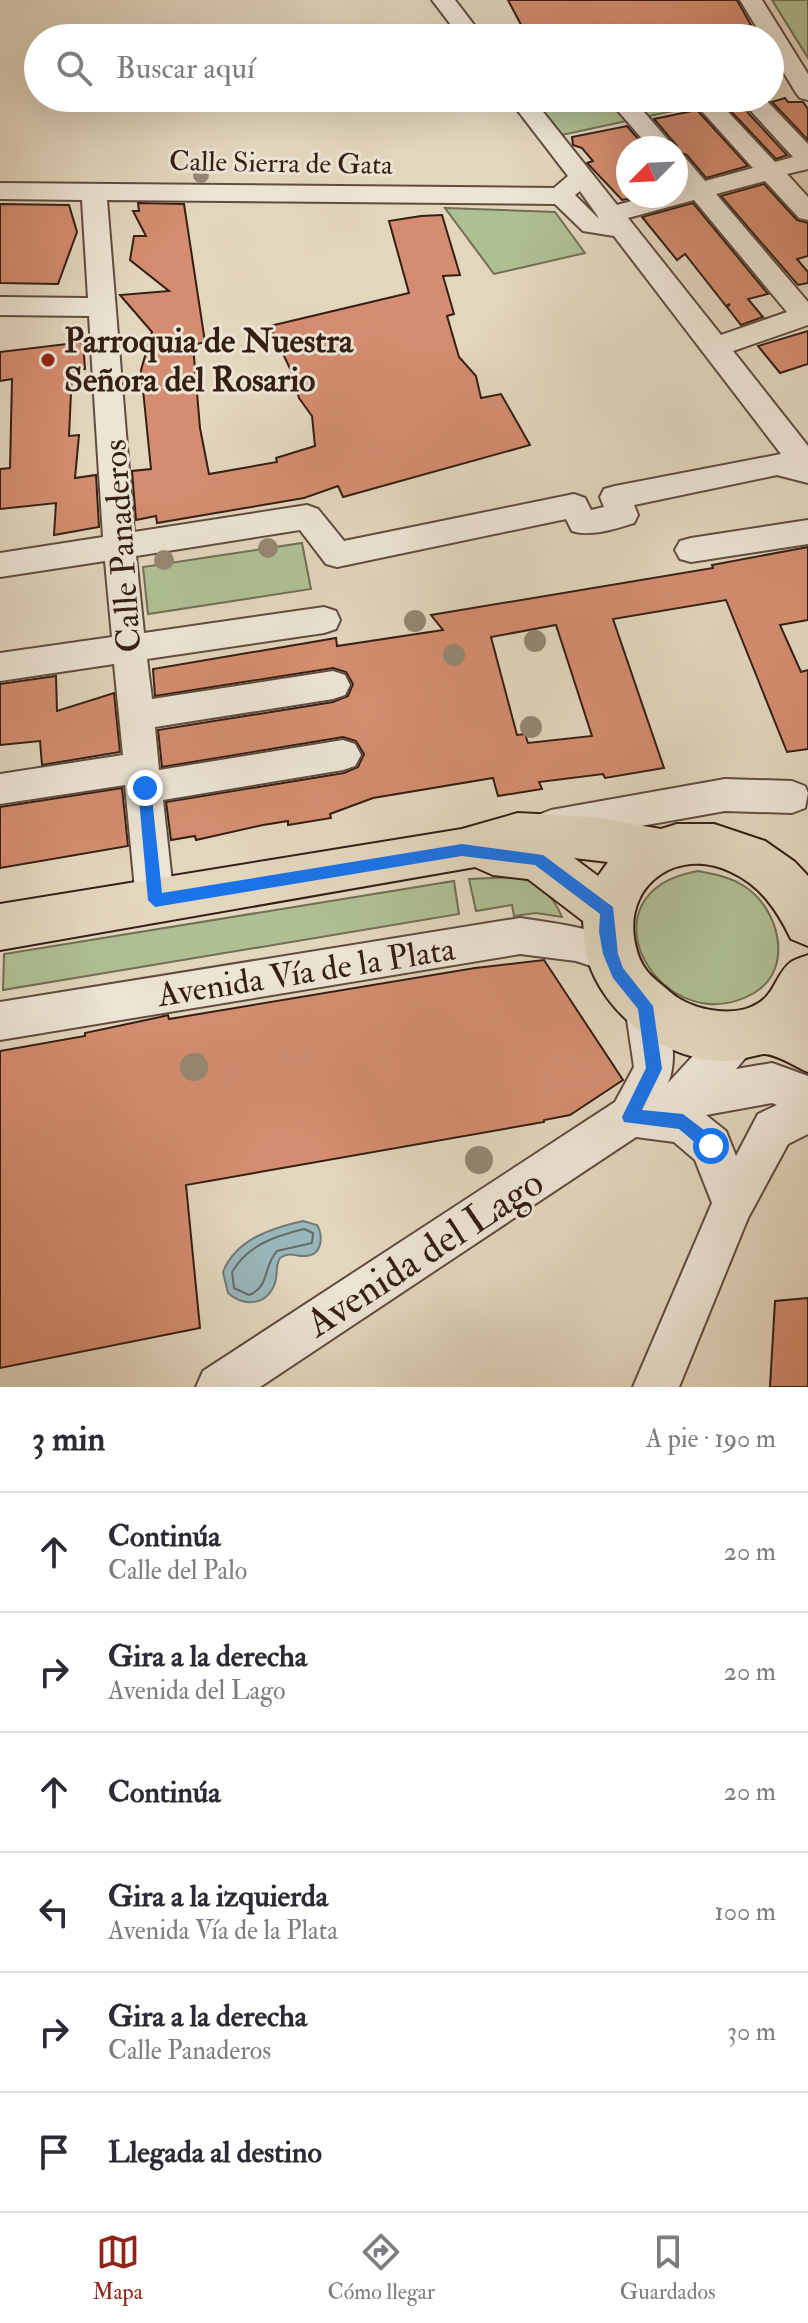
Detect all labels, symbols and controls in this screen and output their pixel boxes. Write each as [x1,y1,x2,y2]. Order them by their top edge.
search box [24,24,784,112]
icon: search [52,46,96,90]
text: Buscar aquí [116,50,255,87]
north arrow [616,136,688,208]
street label: Calle Sierra de Gata [169,144,394,183]
place label: Parroquia de Nuestra Señora del Rosario [64,320,354,402]
marker: Parroquia de Nuestra Señora del Rosario [39,351,57,369]
street label: Calle Panaderos [94,438,151,654]
route end [127,770,163,806]
street label: Avenida Vía de la Plata [153,928,459,1017]
route start [693,1128,729,1164]
street label: Avenida del Lago [296,1157,553,1350]
text: 3 min [32,1418,105,1461]
text: A pie · 190 m [646,1423,776,1455]
text: Continúa [108,1518,221,1555]
icon: ahead [32,1530,76,1574]
text: 20 m [724,1536,776,1568]
text: Calle del Palo [108,1555,247,1587]
text: Gira a la derecha [108,1638,307,1675]
icon: right [32,1650,76,1694]
text: 20 m [724,1656,776,1688]
text: Avenida del Lago [108,1675,286,1707]
icon: ahead [32,1770,76,1814]
text: Continúa [108,1774,221,1811]
text: 20 m [724,1776,776,1808]
text: Gira a la izquierda [108,1878,328,1915]
icon: left [32,1890,76,1934]
text: 100 m [715,1896,776,1928]
text: Avenida Vía de la Plata [108,1915,338,1947]
text: Gira a la derecha [108,1998,307,2035]
icon: right [32,2010,76,2054]
text: 30 m [727,2016,776,2048]
text: Calle Panaderos [108,2035,271,2067]
icon: arrive [32,2130,76,2174]
text: Llegada al destino [108,2134,322,2171]
tab: Mapa [92,2230,143,2306]
tab: Cómo llegar [328,2230,435,2306]
tab: Guardados [620,2230,716,2306]

